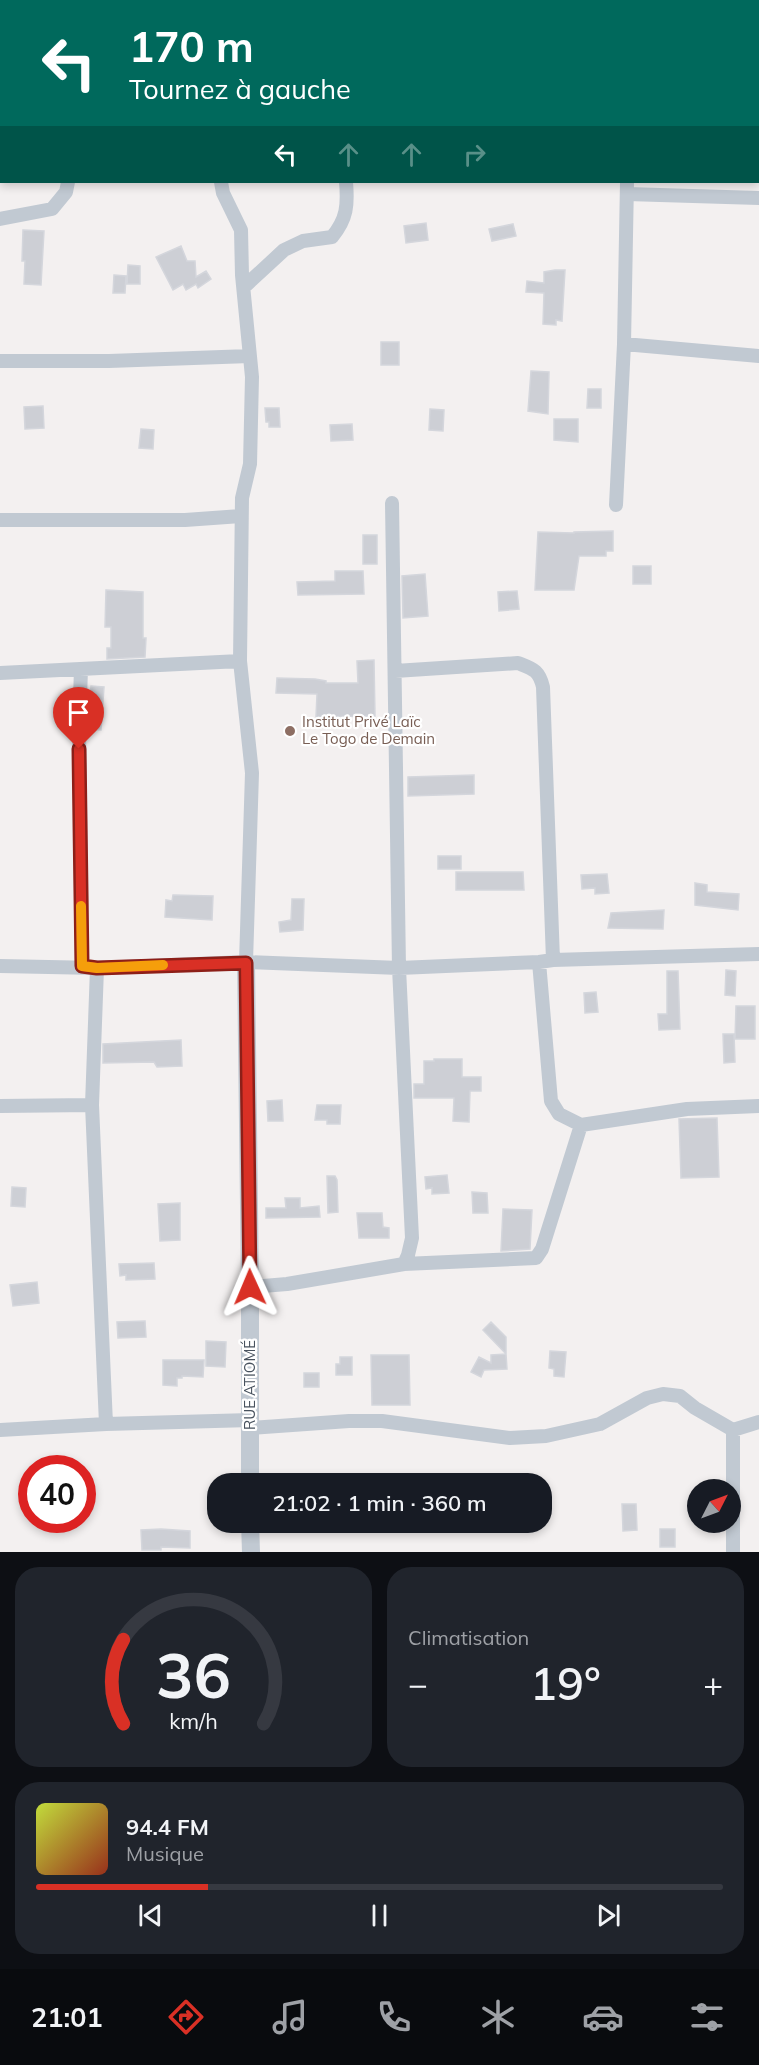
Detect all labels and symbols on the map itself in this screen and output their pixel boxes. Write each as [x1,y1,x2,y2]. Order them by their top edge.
pin [53,687,104,749]
place label: Institut Privé Laïc Le Togo de Demain [302,712,435,748]
marker: Institut Privé Laïc Le Togo de Demain [283,724,297,738]
position arrow [218,1255,282,1319]
street label: RUE ATIOMÉ [240,1340,259,1430]
speed limit sign: 40 [18,1455,96,1533]
north arrow [687,1479,741,1533]

